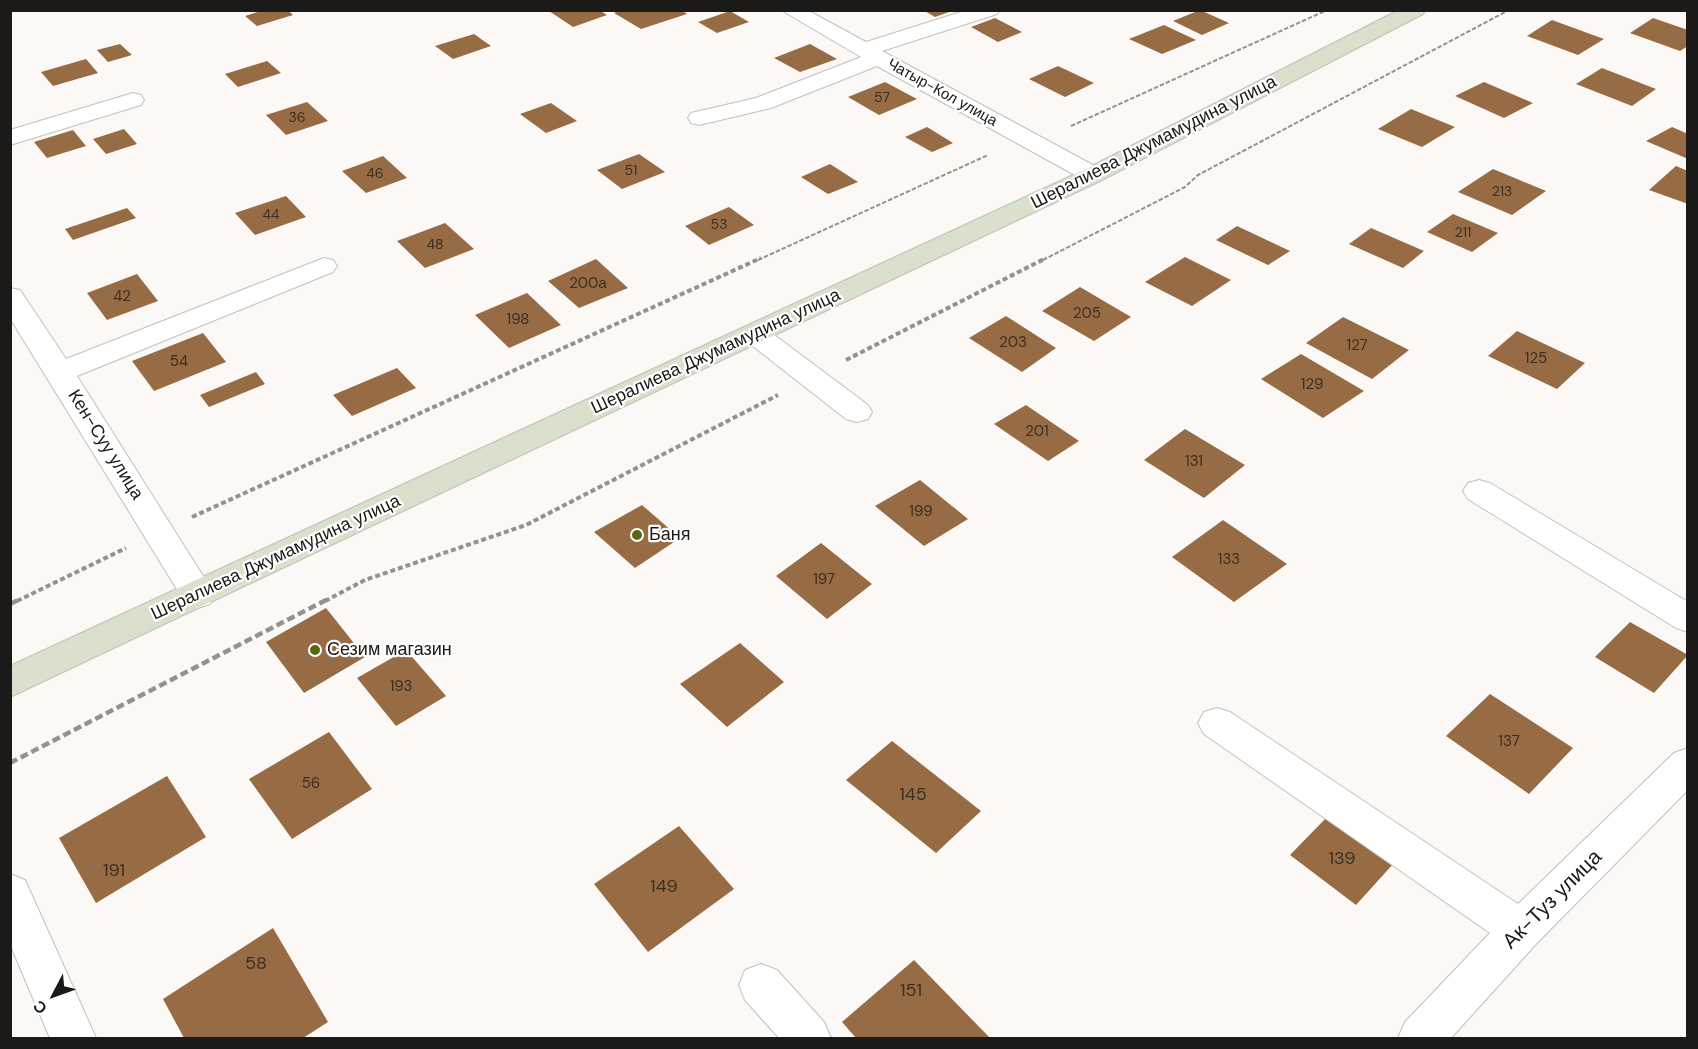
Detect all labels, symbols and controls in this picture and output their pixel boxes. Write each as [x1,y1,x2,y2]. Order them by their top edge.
street label: Чатыр-Кол улица [884,55,1000,131]
street label: Шералиева Джумамудина улица [1028,71,1280,215]
house number: 57 [874,90,890,106]
house number: 36 [288,110,306,126]
house number: 51 [625,163,637,179]
house number: 46 [366,166,384,182]
house number: 213 [1492,184,1512,200]
house number: 44 [263,207,279,223]
house number: 53 [711,217,727,233]
house number: 211 [1455,225,1471,241]
house number: 48 [426,237,444,253]
house number: 200а [569,275,607,293]
street label: Шералиева Джумамудина улица [588,285,844,419]
house number: 42 [113,288,131,306]
house number: 205 [1073,305,1101,323]
house number: 198 [507,311,529,329]
house number: 203 [999,334,1027,352]
house number: 127 [1346,337,1368,355]
house number: 125 [1525,350,1547,368]
house number: 54 [170,353,188,371]
house number: 129 [1301,376,1323,394]
street label: Кен-Суу улица [63,386,147,504]
house number: 201 [1025,423,1049,441]
house number: 131 [1185,453,1203,471]
street label: Шералиева Джумамудина улица [148,491,404,625]
house number: 199 [909,503,933,521]
place label: Баня [649,524,691,546]
marker: Баня [630,528,644,542]
house number: 133 [1218,551,1240,569]
house number: 197 [813,571,835,589]
place label: Сезим магазин [327,639,452,661]
marker: Сезим магазин [308,643,322,657]
house number: 193 [390,678,412,696]
house number: 137 [1498,733,1520,751]
house number: 56 [302,775,320,793]
house number: 145 [899,784,927,806]
street label: Ак-Туз улица [1498,845,1608,955]
house number: 139 [1328,848,1356,870]
house number: 191 [103,860,125,882]
house number: 149 [650,876,678,898]
house number: 58 [245,953,267,975]
north arrow [24,965,84,1025]
house number: 151 [900,980,922,1002]
text: С [28,996,52,1018]

